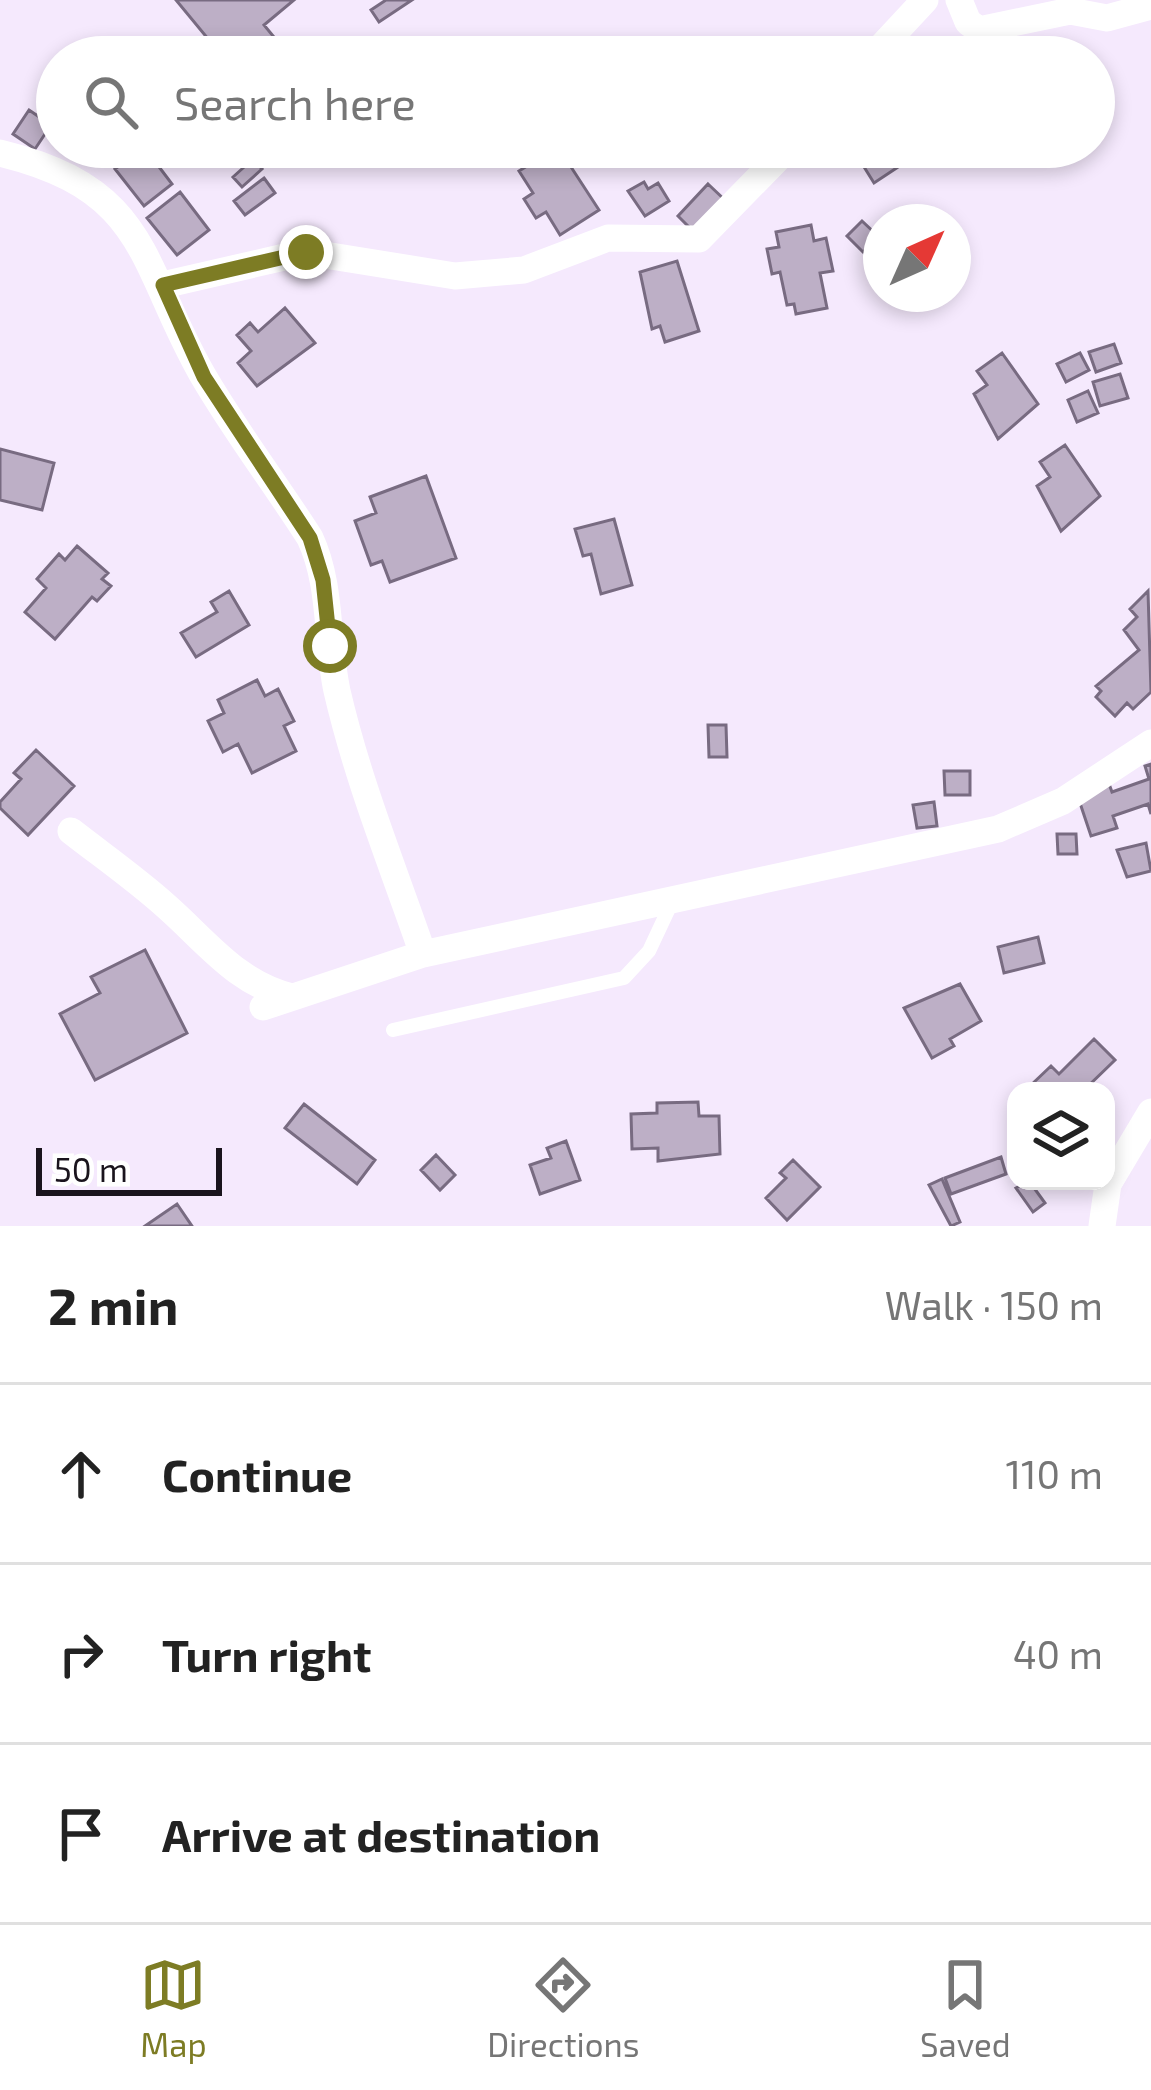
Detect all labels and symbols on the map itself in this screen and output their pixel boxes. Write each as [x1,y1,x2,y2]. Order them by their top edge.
north arrow [863,204,971,312]
route end [279,225,333,279]
route start [303,619,357,673]
scale bar [36,1142,222,1195]

